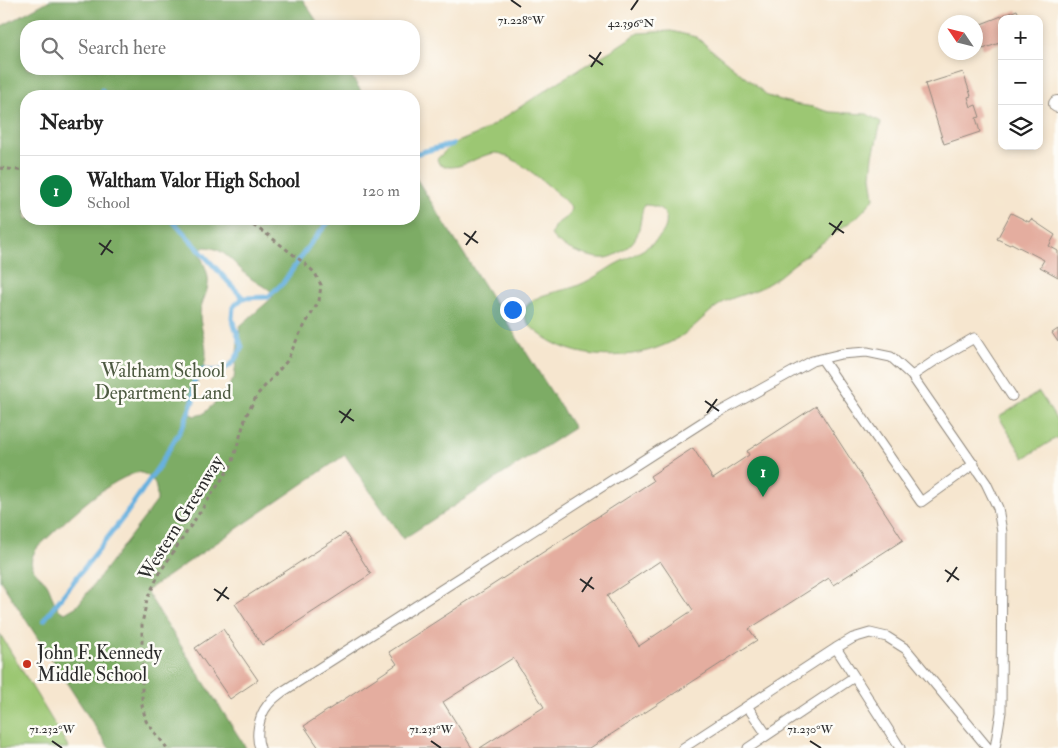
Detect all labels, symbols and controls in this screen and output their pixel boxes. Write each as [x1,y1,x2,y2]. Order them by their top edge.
text: 71.228°W [498,13,545,28]
north arrow [938,15,983,60]
map controls [998,15,1043,150]
button: + [998,15,1043,60]
text: 42.396°N [608,16,655,31]
search box [20,20,420,75]
icon: search [38,34,66,62]
text: Search here [78,36,166,60]
button: − [998,60,1043,105]
button: layers [998,105,1043,150]
text: Nearby [40,109,103,136]
text: Waltham Valor High School [87,169,300,193]
text: 1 [53,181,59,201]
text: 120 m [362,181,400,201]
text: School [87,193,130,213]
your location [500,297,526,323]
park label: Waltham School Department Land [94,359,232,406]
street label: Western Greenway [132,450,229,586]
pin: 1 [747,456,779,497]
place label: John F. Kennedy Middle School [36,641,163,687]
marker: John F. Kennedy Middle School [21,658,33,670]
text: 71.232°W [29,722,75,737]
text: 71.231°W [409,722,454,737]
text: 71.230°W [787,722,833,737]

